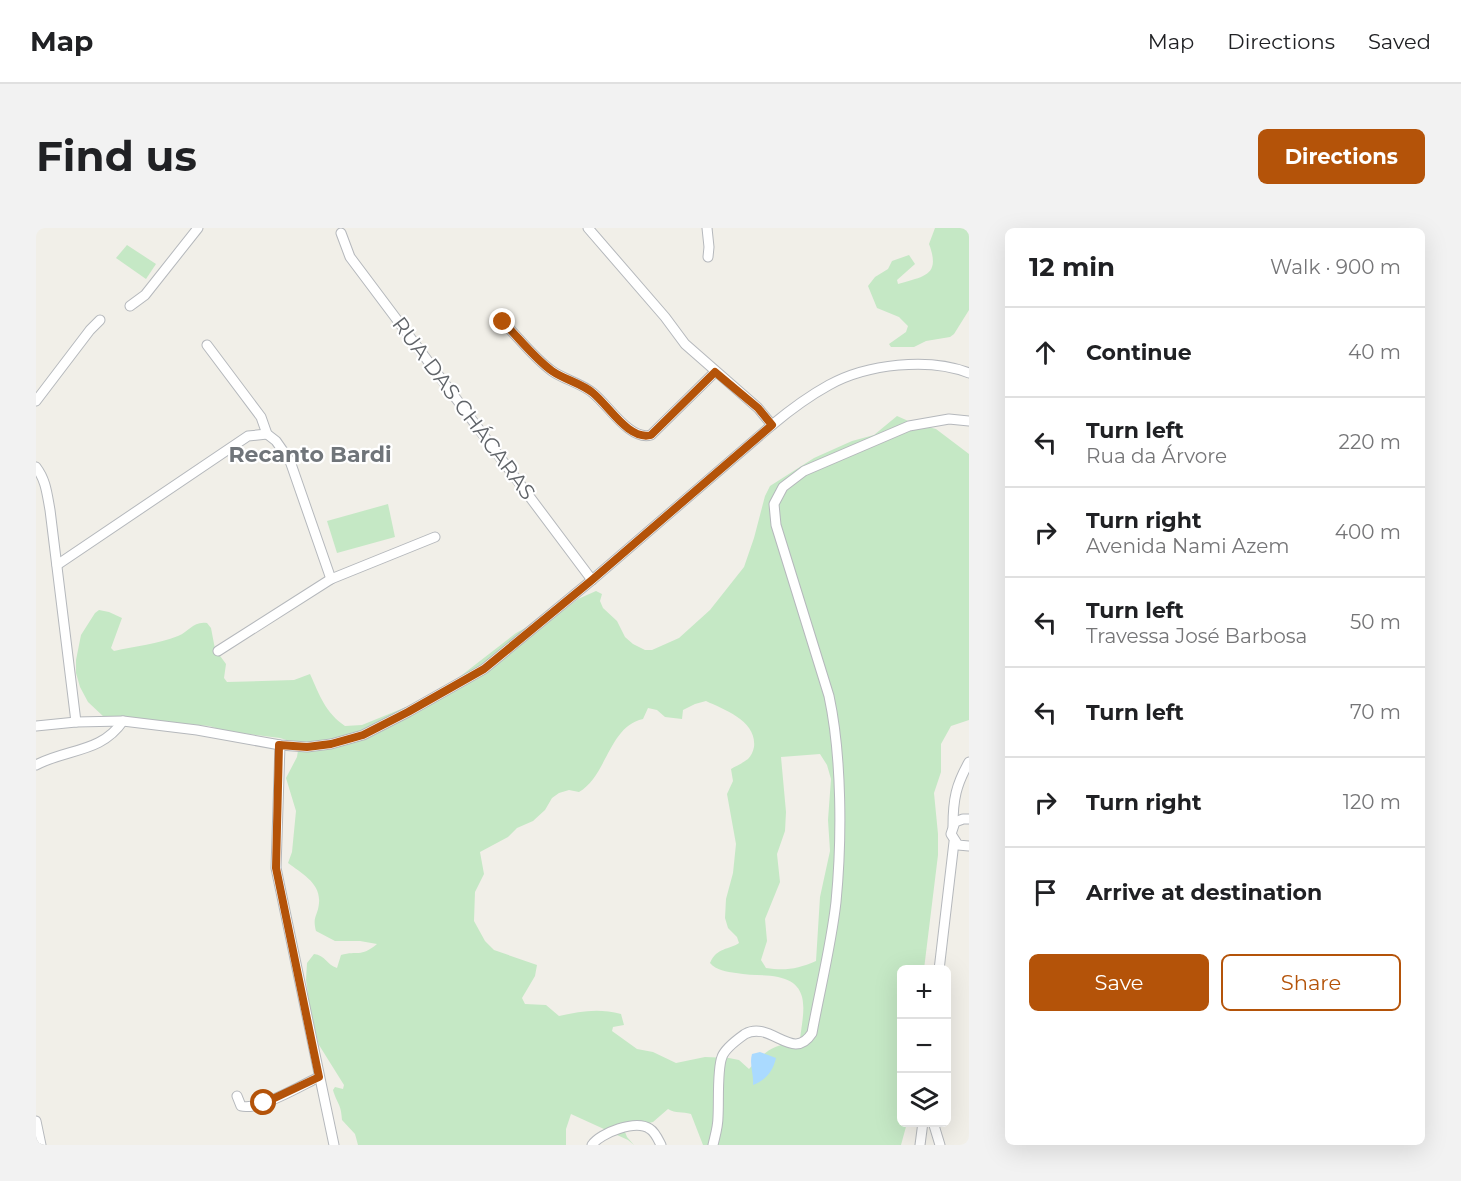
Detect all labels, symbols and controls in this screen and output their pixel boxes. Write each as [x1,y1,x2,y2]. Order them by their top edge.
text: Map [30,24,93,58]
text: Map [1148,29,1194,54]
text: Directions [1227,29,1335,54]
text: Saved [1368,29,1431,54]
button: Directions [1258,129,1425,184]
text: Find us [36,130,197,182]
text: 12 min [1029,251,1115,283]
text: Walk · 900 m [1270,255,1401,279]
route end [489,308,515,334]
street label: RUA DAS CHÁCARAS [387,312,541,504]
icon: ahead [1029,336,1062,369]
text: Continue [1086,339,1192,366]
text: 40 m [1348,340,1401,364]
text: Turn left [1086,417,1184,444]
icon: left [1029,426,1062,459]
text: 220 m [1339,430,1401,454]
district label: Recanto Bardi [228,441,392,468]
text: Rua da Árvore [1086,444,1227,468]
text: Turn right [1086,507,1201,534]
icon: right [1029,516,1062,549]
text: 400 m [1335,520,1401,544]
text: Avenida Nami Azem [1086,534,1290,558]
text: Turn left [1086,597,1184,624]
icon: left [1029,606,1062,639]
text: 50 m [1350,610,1401,634]
text: Travessa José Barbosa [1086,624,1307,648]
icon: left [1029,696,1062,729]
text: Turn left [1086,699,1184,726]
text: 70 m [1350,700,1401,724]
icon: right [1029,786,1062,819]
text: Turn right [1086,789,1201,816]
text: 120 m [1343,790,1401,814]
icon: arrive [1029,876,1062,909]
text: Arrive at destination [1086,879,1322,906]
button: Save [1029,954,1209,1011]
button: Share [1221,954,1401,1011]
map controls [897,965,951,1127]
button: + [897,965,951,1019]
button: − [897,1019,951,1073]
button: layers [897,1073,951,1127]
route start [250,1089,276,1115]

